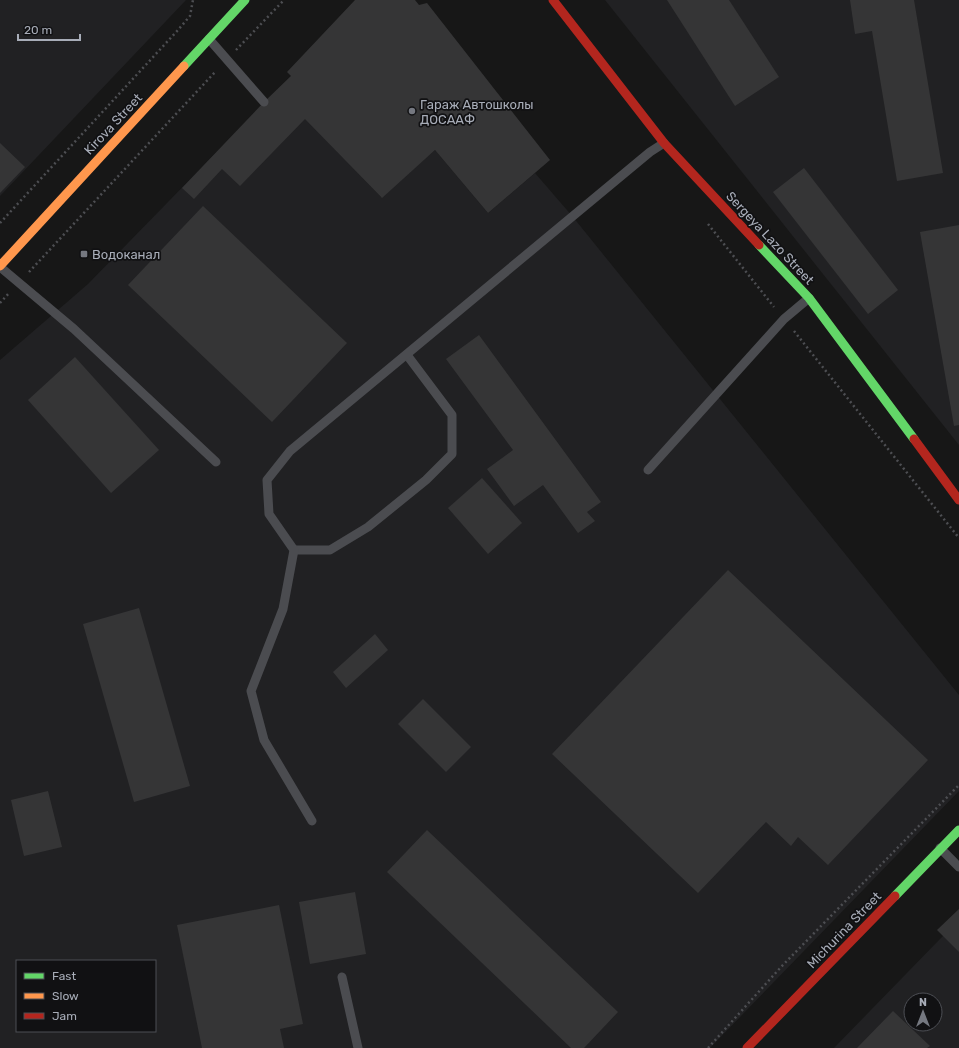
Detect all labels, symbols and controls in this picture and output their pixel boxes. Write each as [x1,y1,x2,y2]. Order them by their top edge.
scale bar [18,16,80,42]
text: 20 m [24,23,52,37]
street label: Kirova Street [81,90,145,158]
place label: Гараж Автошколы ДОСААФ [420,97,534,127]
marker: Гараж Автошколы ДОСААФ [407,106,417,116]
street label: Sergeya Lazo Street [722,188,817,288]
place label: Водоканал [92,247,160,262]
marker: Водоканал [79,249,89,259]
street label: Michurina Street [804,889,884,971]
legend [16,960,156,1032]
text: Fast [52,969,76,983]
text: Slow [52,989,79,1003]
north arrow [903,992,943,1032]
text: N [919,996,927,1009]
text: Jam [52,1009,77,1023]

